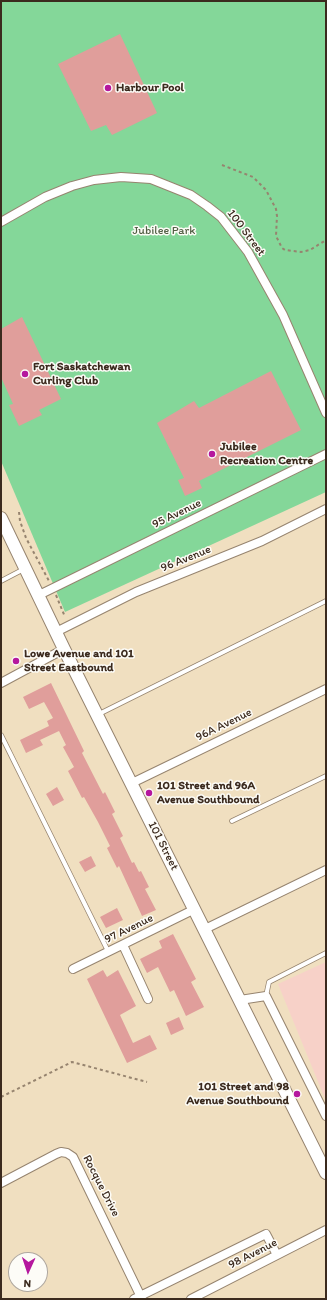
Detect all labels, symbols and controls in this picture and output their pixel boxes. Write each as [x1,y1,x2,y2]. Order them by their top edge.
place label: Harbour Pool [116,81,184,95]
marker: Harbour Pool [103,83,113,93]
street label: 100 Street [224,207,268,259]
park label: Jubilee Park [133,224,195,238]
place label: Fort Saskatchewan Curling Club [33,360,130,388]
marker: Fort Saskatchewan Curling Club [20,369,30,379]
place label: Jubilee Recreation Centre [220,440,313,468]
marker: Jubilee Recreation Centre [207,449,217,459]
street label: 95 Avenue [150,496,204,532]
street label: 96 Avenue [159,542,213,576]
place label: Lowe Avenue and 101 Street Eastbound [24,647,134,675]
marker: Lowe Avenue and 101 Street Eastbound [11,656,21,666]
street label: 96A Avenue [194,705,254,745]
place label: 101 Street and 96A Avenue Southbound [157,779,260,807]
marker: 101 Street and 96A Avenue Southbound [144,788,154,798]
street label: 101 Street [145,819,181,873]
street label: 97 Avenue [102,911,156,947]
place label: 101 Street and 98 Avenue Southbound [186,1080,289,1108]
marker: 101 Street and 98 Avenue Southbound [292,1089,302,1099]
street label: Rocque Drive [79,1153,123,1219]
street label: 98 Avenue [226,1236,280,1272]
north arrow [8,1252,48,1292]
text: N [23,1277,31,1290]

